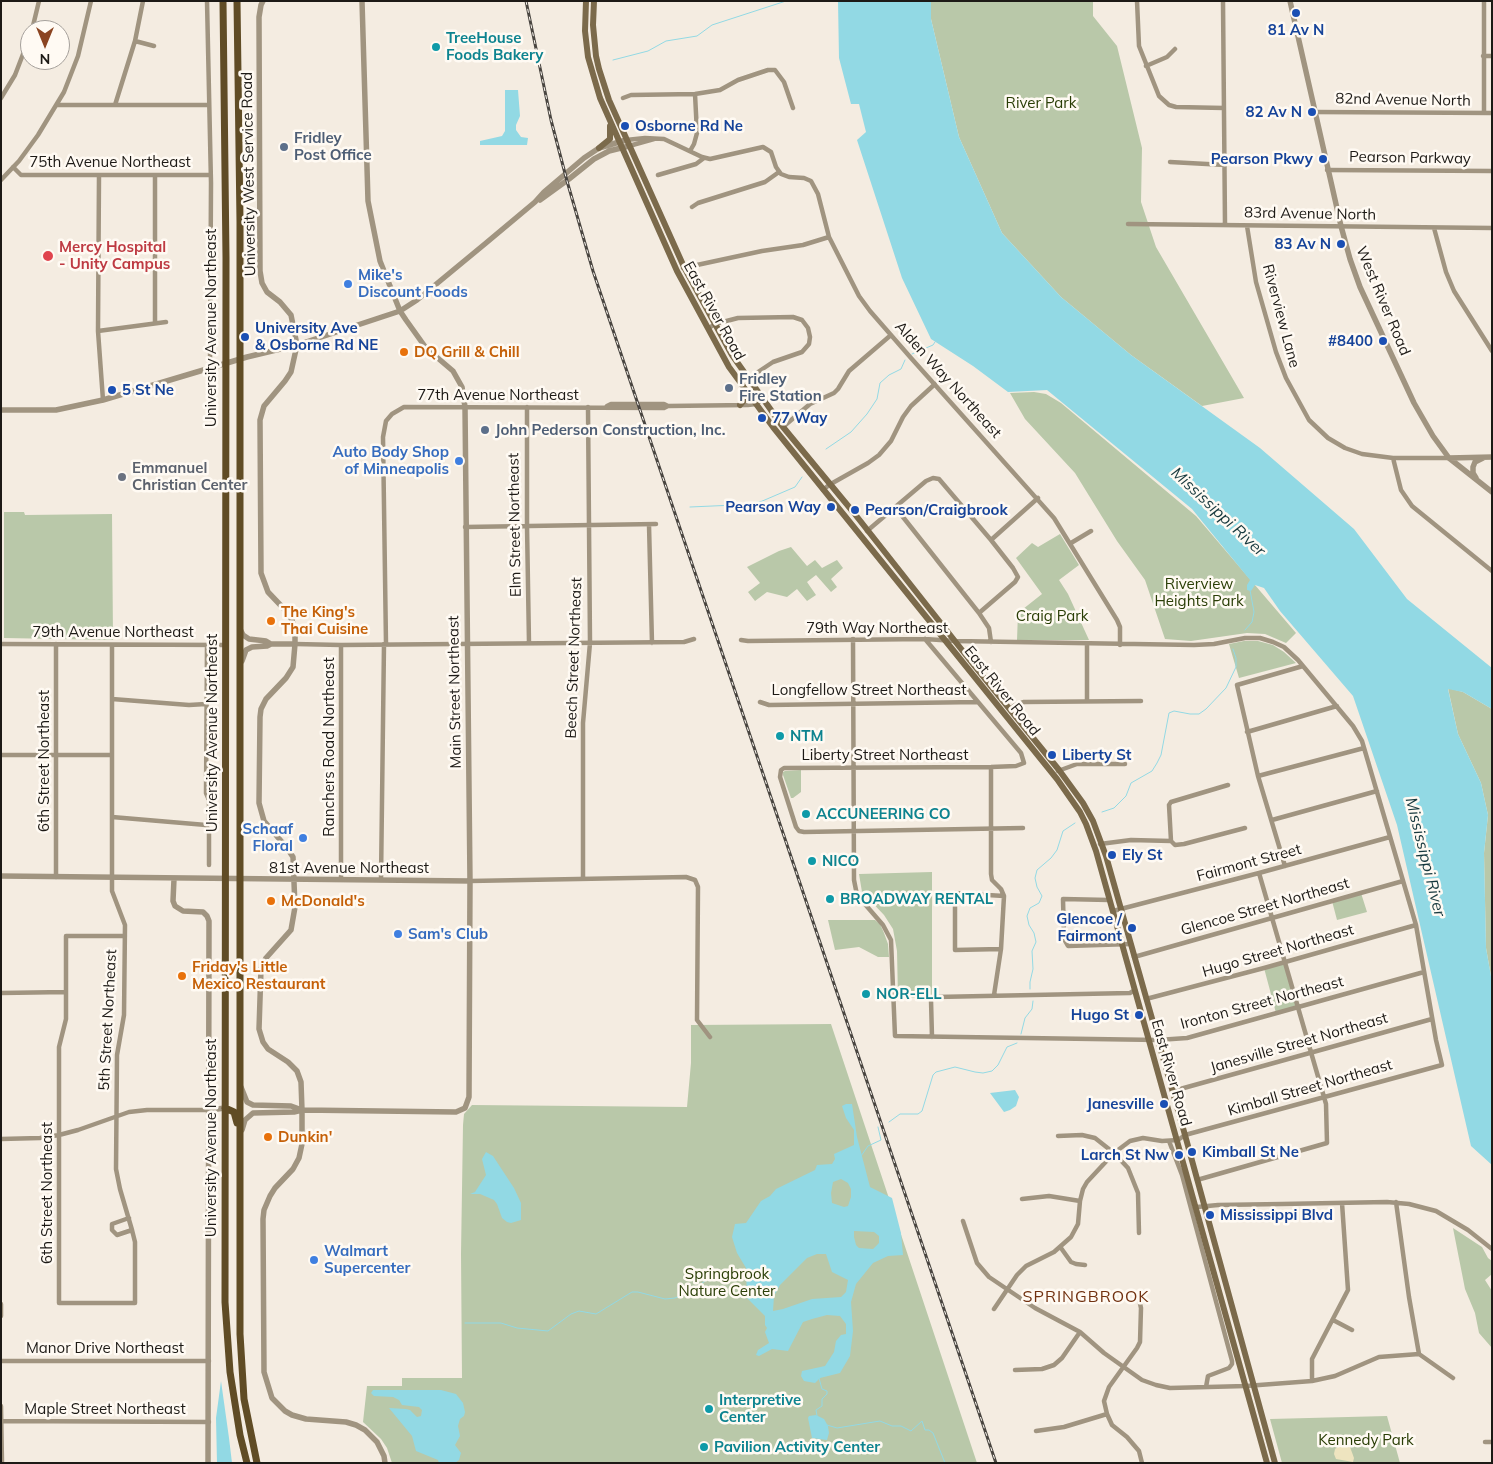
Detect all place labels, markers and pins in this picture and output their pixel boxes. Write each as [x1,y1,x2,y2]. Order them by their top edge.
marker: 81 Av N [1290,7,1302,19]
place label: 81 Av N [1268,21,1324,39]
place label: TreeHouse Foods Bakery [446,29,543,64]
marker: TreeHouse Foods Bakery [430,41,442,53]
place label: 82 Av N [1245,103,1302,121]
marker: 82 Av N [1306,106,1318,118]
place label: Osborne Rd Ne [635,117,743,135]
marker: Osborne Rd Ne [619,120,631,132]
place label: Fridley Post Office [294,129,372,164]
marker: Fridley Post Office [278,141,290,153]
place label: Pearson Pkwy [1211,150,1313,168]
marker: Pearson Pkwy [1317,153,1329,165]
place label: 83 Av N [1274,235,1331,253]
place label: Mercy Hospital - Unity Campus [59,238,170,273]
marker: 83 Av N [1335,238,1347,250]
marker: Mercy Hospital - Unity Campus [41,249,55,263]
place label: Mike's Discount Foods [358,266,468,301]
marker: Mike's Discount Foods [342,278,354,290]
place label: University Ave & Osborne Rd NE [255,319,378,354]
marker: University Ave & Osborne Rd NE [239,331,251,343]
place label: #8400 [1328,332,1373,350]
marker: #8400 [1377,335,1389,347]
place label: DQ Grill & Chill [414,343,520,361]
marker: DQ Grill & Chill [398,346,410,358]
place label: Fridley Fire Station [739,370,822,405]
place label: 5 St Ne [122,381,174,399]
marker: Fridley Fire Station [723,382,735,394]
marker: 5 St Ne [106,384,118,396]
place label: 77 Way [772,409,827,427]
marker: 77 Way [756,412,768,424]
place label: John Pederson Construction, Inc. [495,421,726,439]
marker: John Pederson Construction, Inc. [479,424,491,436]
place label: Auto Body Shop of Minneapolis [333,443,449,478]
marker: Auto Body Shop of Minneapolis [453,455,465,467]
place label: Emmanuel Christian Center [132,459,247,494]
marker: Emmanuel Christian Center [116,471,128,483]
place label: Pearson Way [725,498,821,516]
marker: Pearson Way [825,501,837,513]
place label: Pearson/Craigbrook [865,501,1008,519]
marker: Pearson/Craigbrook [849,504,861,516]
place label: The King's Thai Cuisine [281,603,368,638]
marker: The King's Thai Cuisine [265,615,277,627]
place label: NTM [790,727,824,745]
marker: NTM [774,730,786,742]
place label: Liberty St [1062,746,1131,764]
marker: Liberty St [1046,749,1058,761]
place label: ACCUNEERING CO [816,805,951,823]
marker: ACCUNEERING CO [800,808,812,820]
place label: Schaaf Floral [243,820,293,855]
marker: Schaaf Floral [297,832,309,844]
place label: Ely St [1122,846,1162,864]
marker: Ely St [1106,849,1118,861]
place label: NICO [822,852,859,870]
marker: NICO [806,855,818,867]
place label: BROADWAY RENTAL [840,890,993,908]
place label: McDonald's [281,892,365,910]
marker: BROADWAY RENTAL [824,893,836,905]
marker: McDonald's [265,895,277,907]
place label: Glencoe / Fairmont [1056,910,1122,945]
marker: Glencoe / Fairmont [1126,922,1138,934]
place label: Sam's Club [408,925,488,943]
marker: Sam's Club [392,928,404,940]
place label: Friday's Little Mexico Restaurant [192,958,326,993]
marker: Friday's Little Mexico Restaurant [176,970,188,982]
place label: NOR-ELL [876,985,942,1003]
marker: NOR-ELL [860,988,872,1000]
place label: Hugo St [1071,1006,1129,1024]
marker: Hugo St [1133,1009,1145,1021]
place label: Janesville [1087,1095,1154,1113]
marker: Janesville [1158,1098,1170,1110]
place label: Dunkin' [278,1128,332,1146]
marker: Dunkin' [262,1131,274,1143]
place label: Kimball St Ne [1202,1143,1299,1161]
place label: Larch St Nw [1081,1146,1169,1164]
marker: Kimball St Ne [1186,1146,1198,1158]
marker: Larch St Nw [1173,1149,1185,1161]
place label: Mississippi Blvd [1220,1206,1333,1224]
marker: Mississippi Blvd [1204,1209,1216,1221]
place label: Walmart Supercenter [324,1242,410,1277]
marker: Walmart Supercenter [308,1254,320,1266]
place label: Interpretive Center [719,1391,801,1426]
marker: Interpretive Center [703,1403,715,1415]
place label: Pavilion Activity Center [714,1438,880,1456]
marker: Pavilion Activity Center [698,1441,710,1453]

